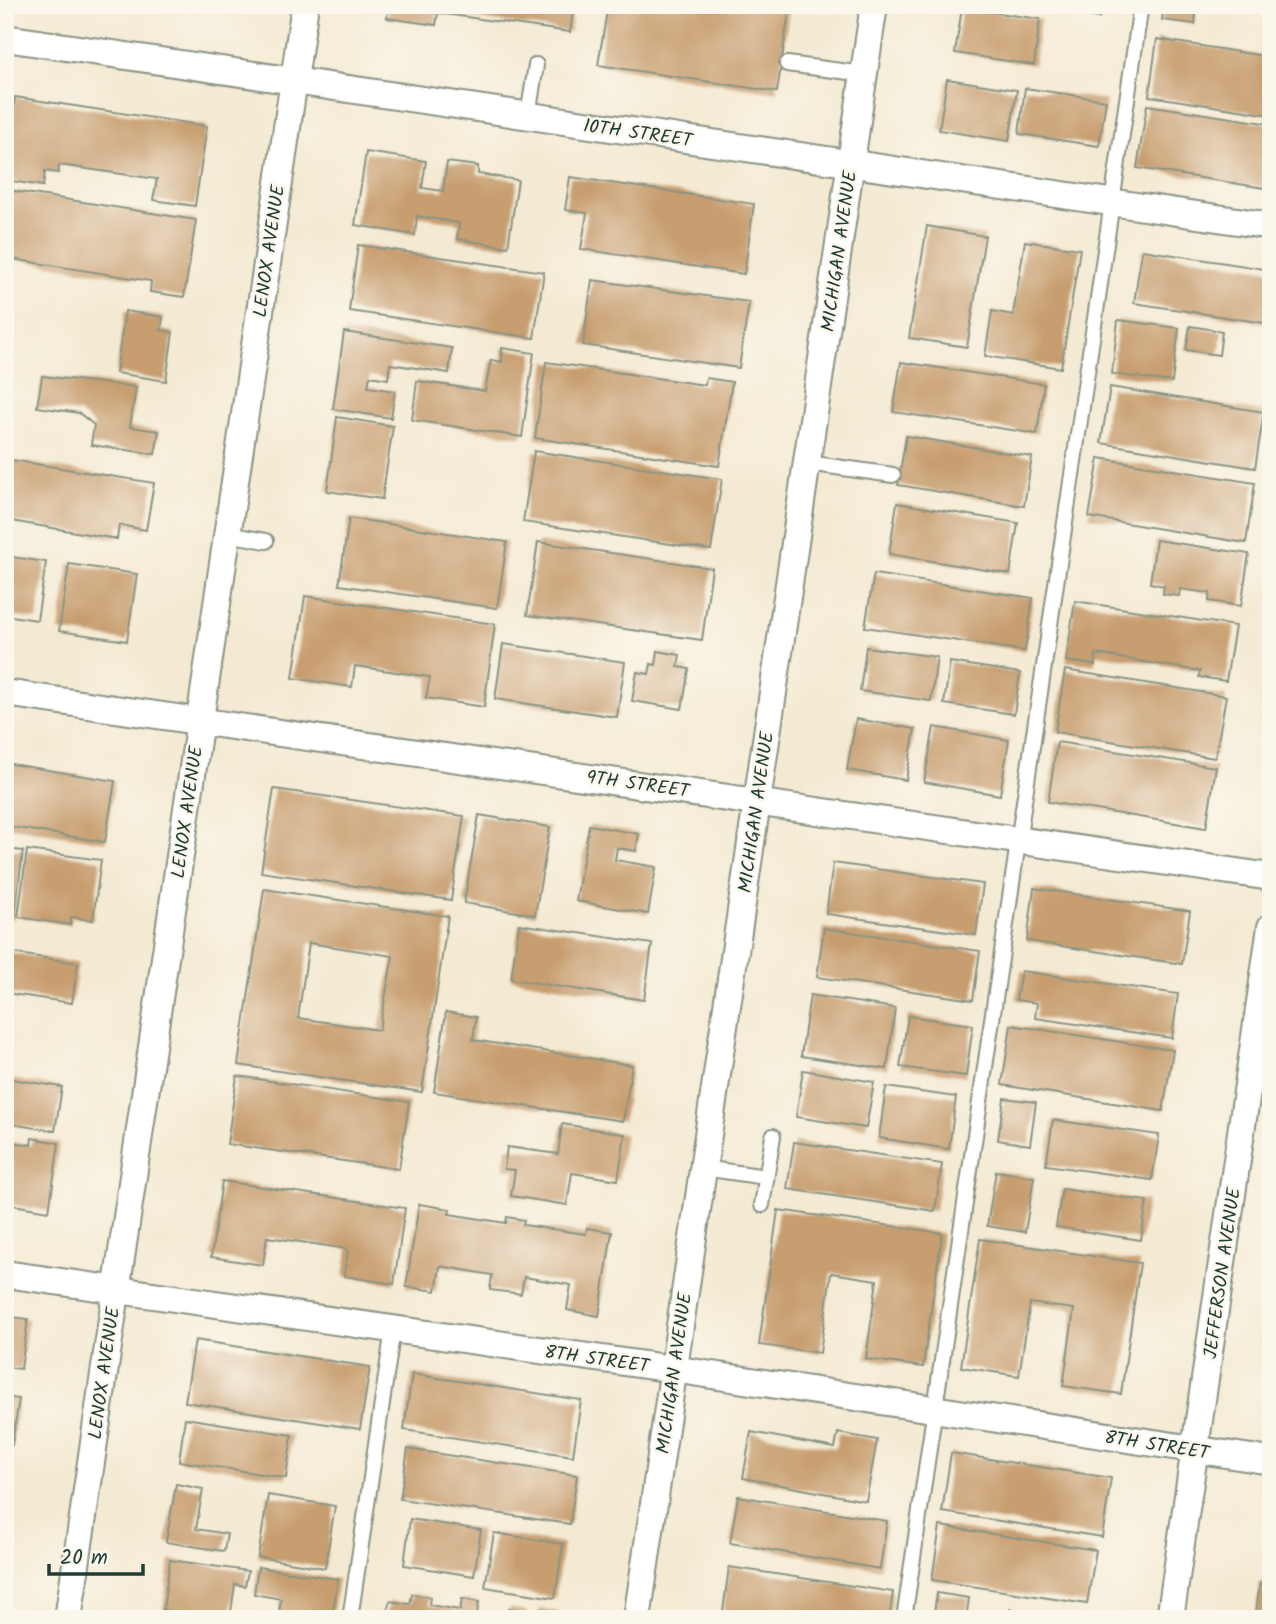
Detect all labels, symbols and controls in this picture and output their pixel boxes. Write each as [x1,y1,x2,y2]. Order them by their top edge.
street label: 10TH STREET [581,111,696,157]
street label: MICHIGAN AVENUE [814,168,866,334]
street label: LENOX AVENUE [246,182,294,320]
street label: MICHIGAN AVENUE [731,729,783,895]
street label: LENOX AVENUE [164,743,212,881]
street label: 9TH STREET [584,763,693,807]
street label: JEFFERSON AVENUE [1196,1185,1250,1361]
street label: MICHIGAN AVENUE [649,1290,701,1456]
street label: LENOX AVENUE [81,1304,129,1442]
street label: 8TH STREET [542,1338,653,1382]
street label: 8TH STREET [1102,1423,1213,1469]
scale bar [49,1533,144,1577]
text: 20 m [60,1542,108,1575]

